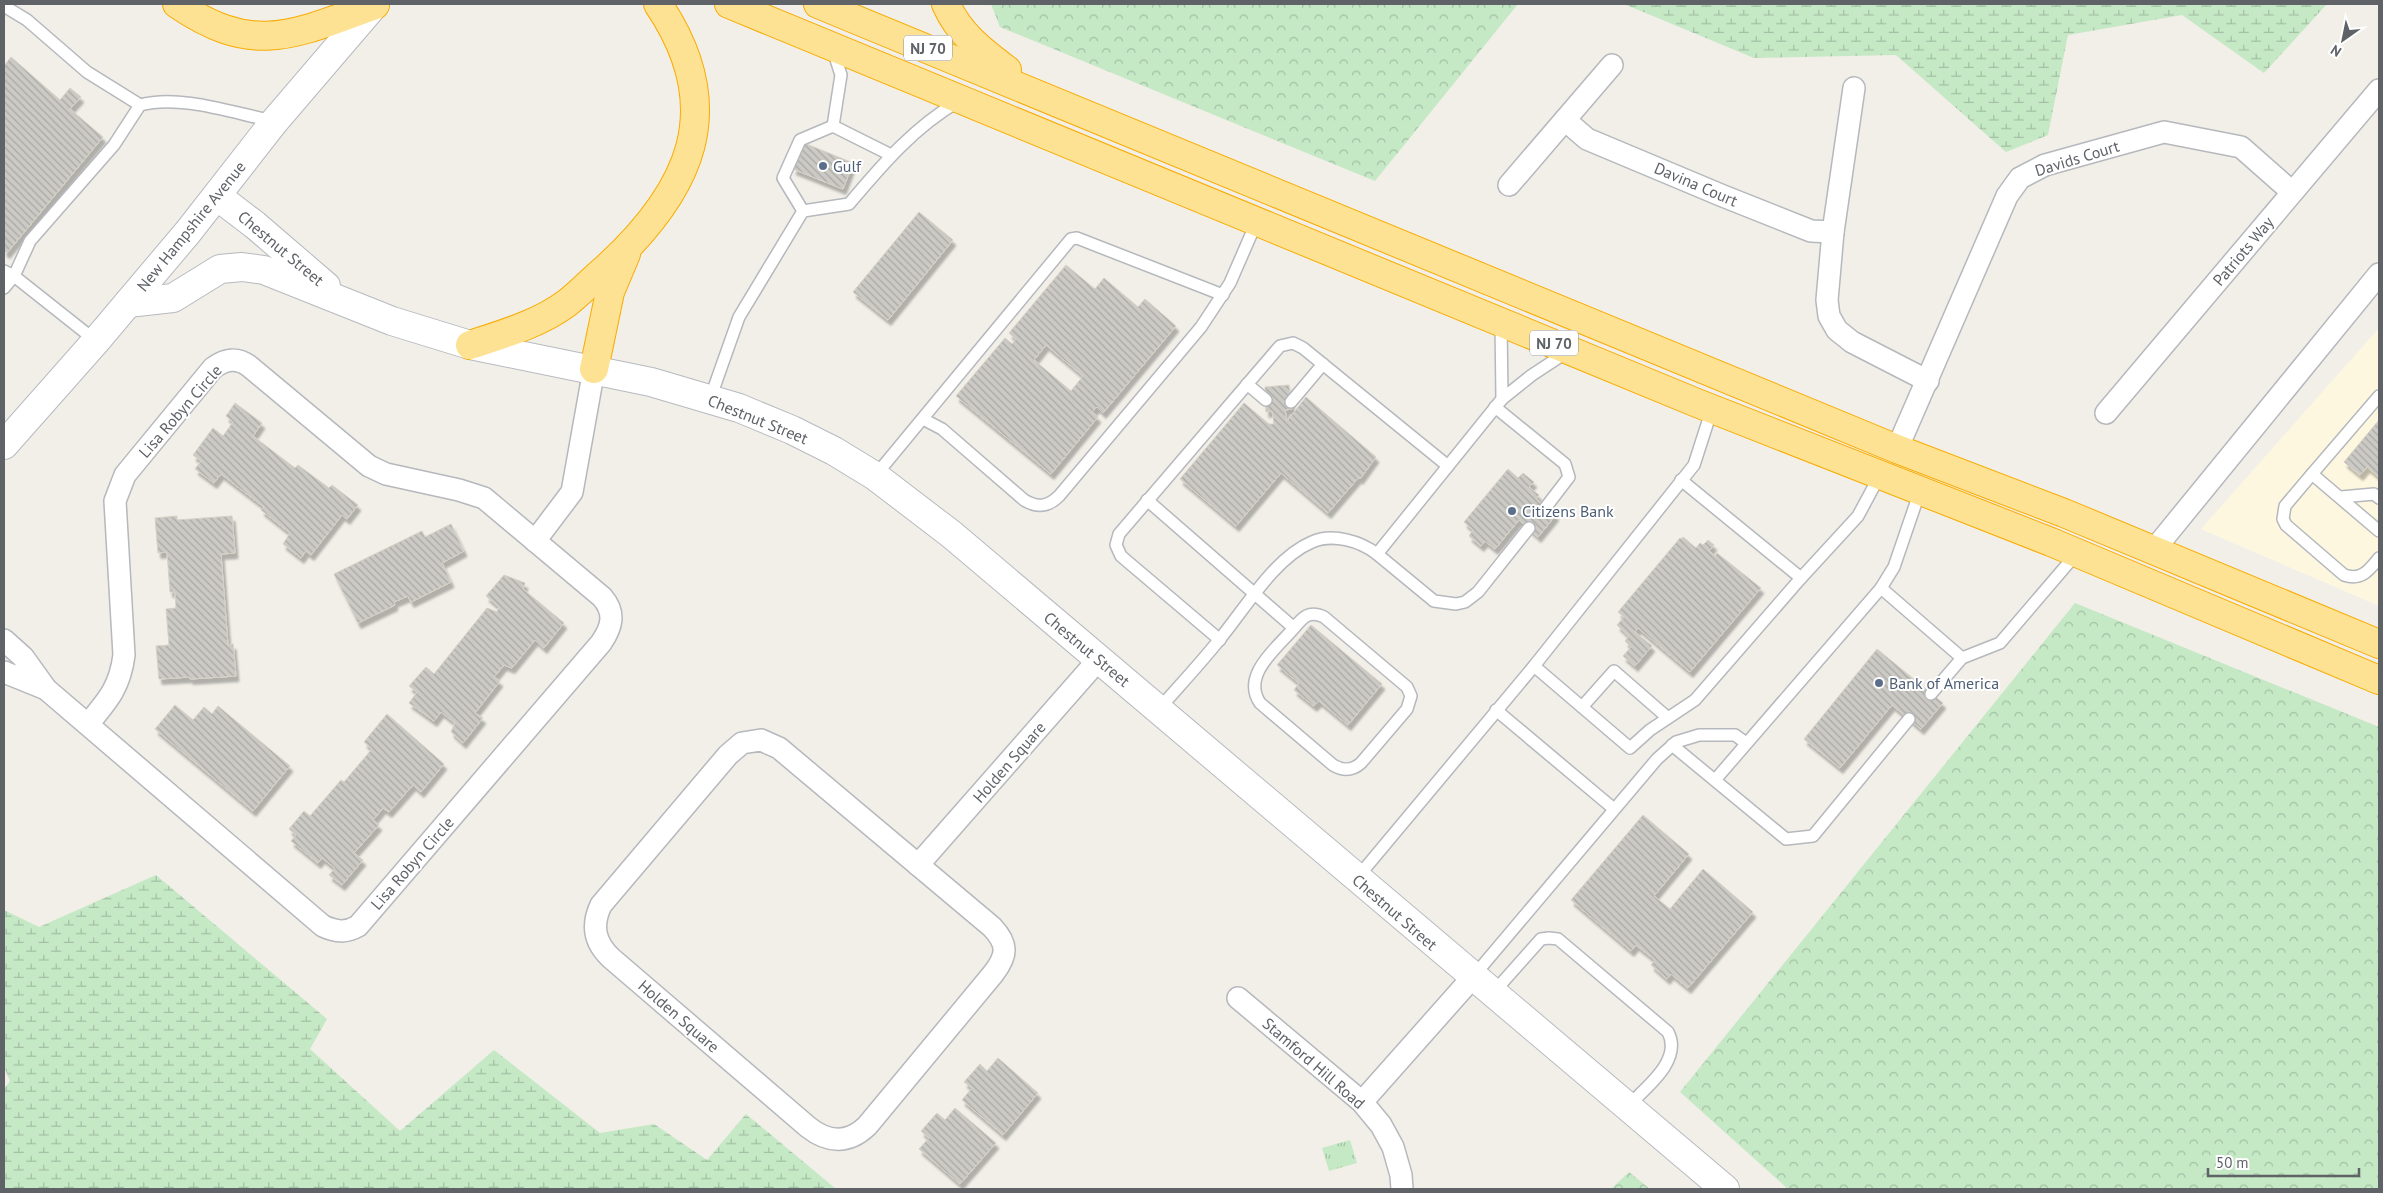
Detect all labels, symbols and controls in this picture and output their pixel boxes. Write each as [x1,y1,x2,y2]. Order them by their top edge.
north arrow [2318,15,2368,65]
road number: NJ 70 [904,36,952,60]
text: N [2327,41,2345,61]
street label: Davids Court [2032,136,2122,180]
place label: Gulf [833,156,862,176]
street label: New Hampshire Avenue [132,157,250,295]
street label: Davina Court [1651,158,1741,211]
marker: Gulf [817,160,829,172]
street label: Chestnut Street [234,206,329,290]
street label: Patriots Way [2208,212,2278,290]
road number: NJ 70 [1530,330,1578,356]
street label: Lisa Robyn Circle [134,360,226,462]
street label: Chestnut Street [705,390,811,448]
place label: Citizens Bank [1522,501,1614,521]
marker: Citizens Bank [1506,505,1518,517]
street label: Chestnut Street [1040,607,1135,691]
place label: Bank of America [1889,673,1999,693]
marker: Bank of America [1873,677,1885,689]
street label: Holden Square [968,717,1050,807]
street label: Lisa Robyn Circle [366,812,458,914]
street label: Chestnut Street [1348,870,1442,955]
street label: Holden Square [634,975,724,1057]
street label: Stamford Hill Road [1259,1013,1369,1113]
scale bar [2208,1146,2359,1178]
text: 50 m [2216,1153,2249,1172]

